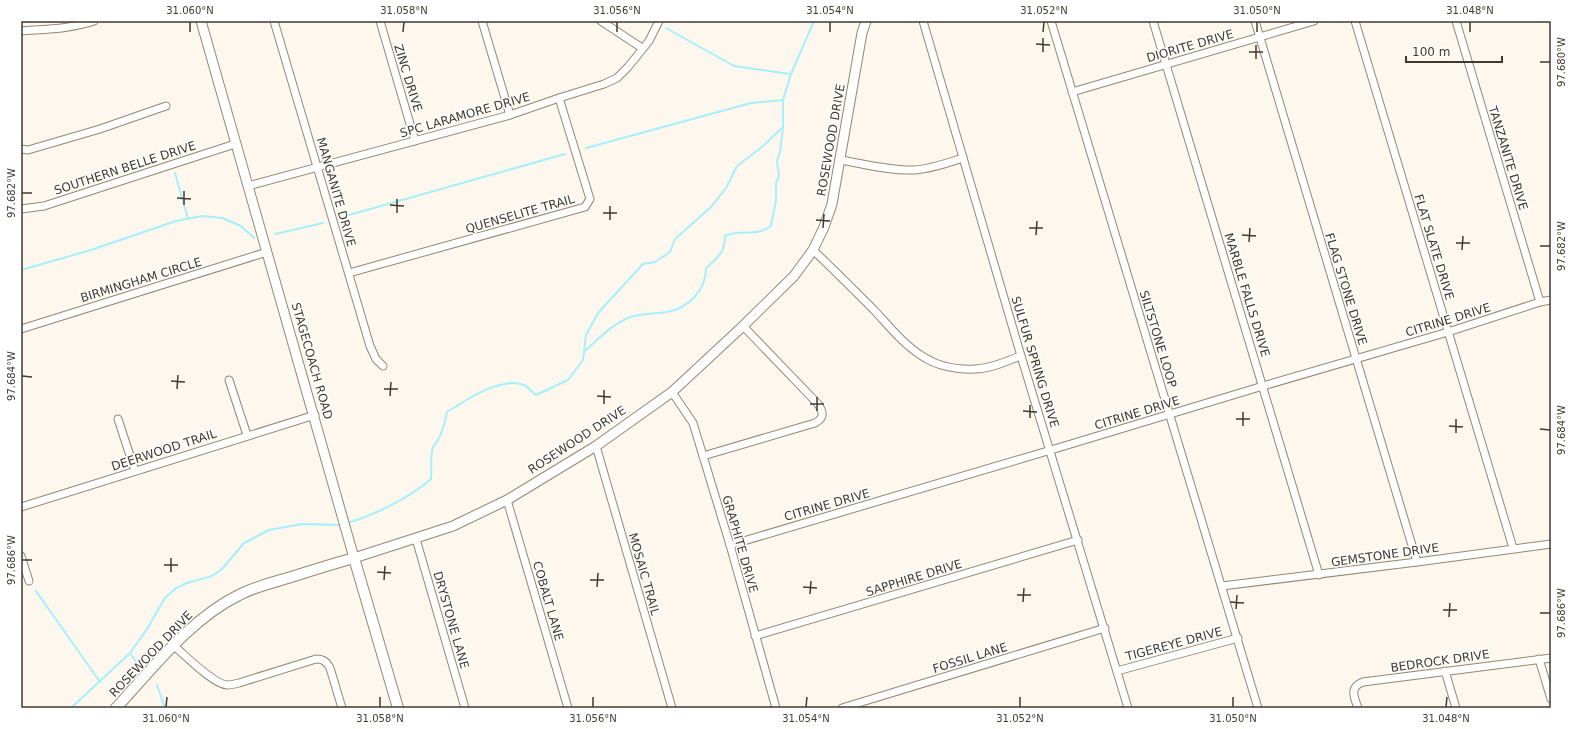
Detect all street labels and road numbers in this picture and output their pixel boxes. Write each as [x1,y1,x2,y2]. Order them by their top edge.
street label: DIORITE DRIVE [1145,27,1235,65]
street label: ZINC DRIVE [391,43,425,113]
street label: ROSEWOOD DRIVE [814,83,848,197]
street label: SPC LARAMORE DRIVE [398,90,532,140]
street label: TANZANITE DRIVE [1485,103,1531,212]
street label: MANGANITE DRIVE [314,136,358,248]
street label: SOUTHERN BELLE DRIVE [52,138,198,198]
street label: QUENSELITE TRAIL [464,192,576,236]
street label: FLAT SLATE DRIVE [1411,192,1457,302]
street label: MARBLE FALLS DRIVE [1221,231,1273,359]
street label: FLAG STONE DRIVE [1322,231,1370,347]
street label: BIRMINGHAM CIRCLE [79,255,203,305]
street label: SILTSTONE LOOP [1137,289,1179,389]
street label: SULFUR SPRING DRIVE [1008,295,1062,429]
street label: CITRINE DRIVE [1404,300,1492,340]
street label: STAGECOACH ROAD [289,301,335,421]
street label: CITRINE DRIVE [1093,393,1181,433]
street label: ROSEWOOD DRIVE [526,403,628,477]
street label: DEERWOOD TRAIL [110,426,219,474]
street label: CITRINE DRIVE [783,486,871,524]
street label: GRAPHITE DRIVE [719,494,761,594]
street label: MOSAIC TRAIL [626,531,663,617]
street label: GEMSTONE DRIVE [1330,540,1440,570]
street label: SAPPHIRE DRIVE [864,557,964,599]
street label: COBALT LANE [530,560,566,642]
street label: DRYSTONE LANE [430,570,472,670]
street label: ROSEWOOD DRIVE [106,608,196,700]
street label: TIGEREYE DRIVE [1123,624,1224,664]
street label: FOSSIL LANE [931,640,1009,676]
street label: BEDROCK DRIVE [1390,647,1490,675]

